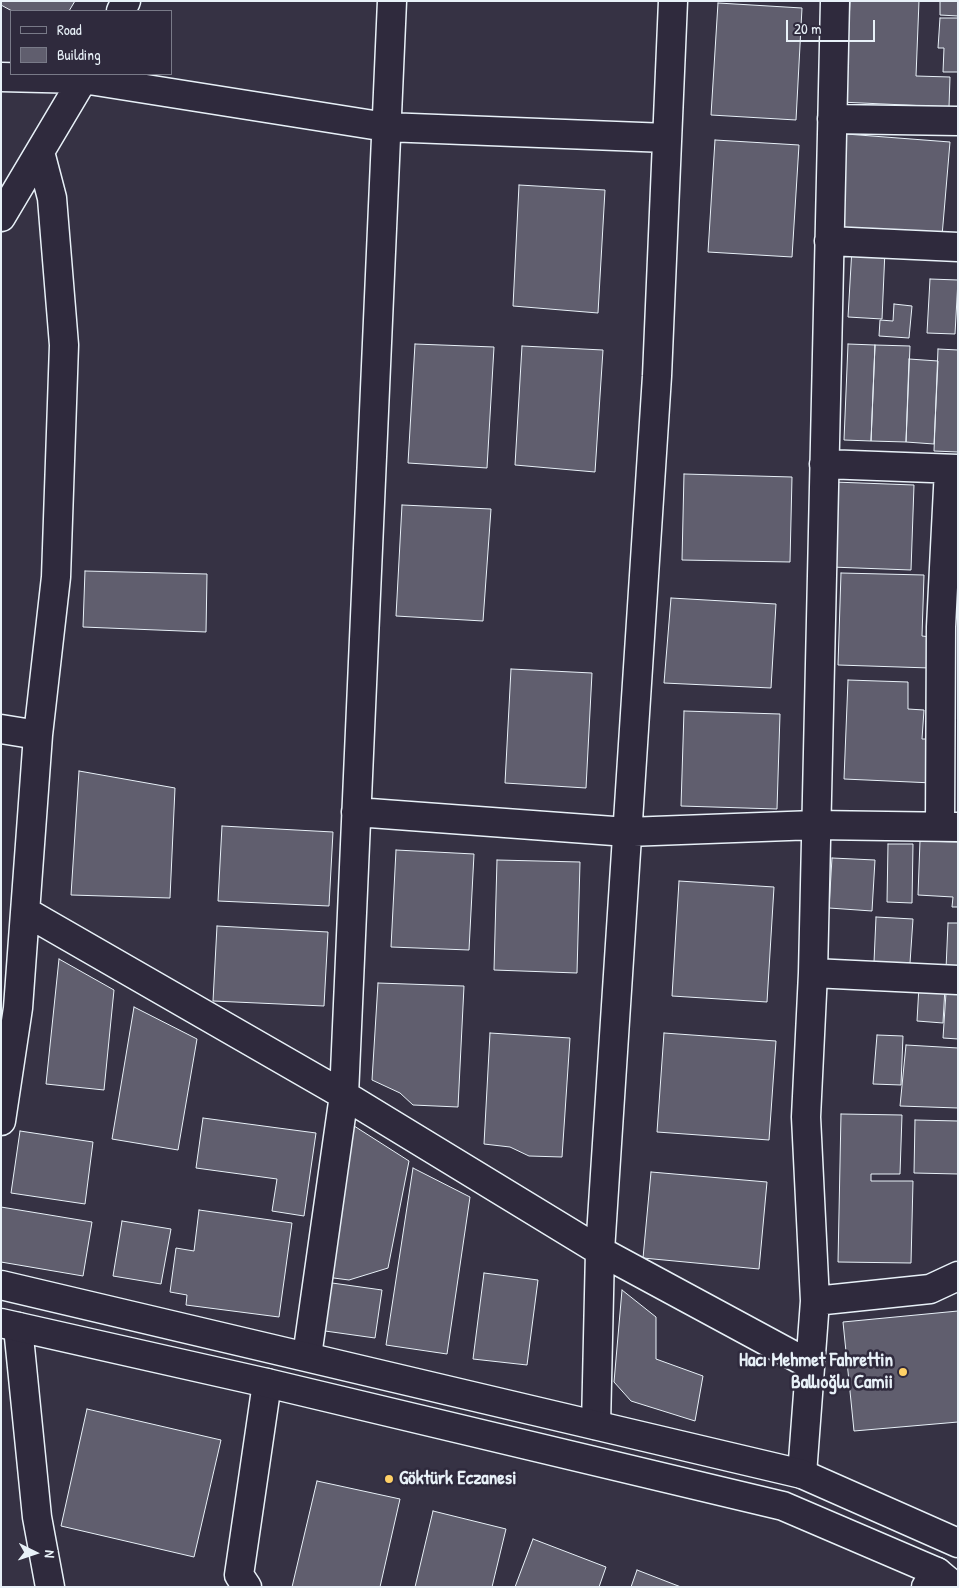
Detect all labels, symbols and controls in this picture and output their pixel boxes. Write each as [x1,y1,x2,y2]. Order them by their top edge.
legend [10,10,172,75]
scale bar [789,10,878,42]
text: 20 m [794,18,821,39]
text: Road [57,19,82,40]
text: Building [57,44,101,65]
place label: Hacı Mehmet Fahrettin Ballıoğlu Camii [739,1350,893,1394]
marker: Hacı Mehmet Fahrettin Ballıoğlu Camii [897,1366,909,1378]
place label: Göktürk Eczanesi [399,1468,516,1490]
marker: Göktürk Eczanesi [383,1473,395,1485]
north arrow [10,1528,60,1578]
text: N [41,1550,60,1558]

